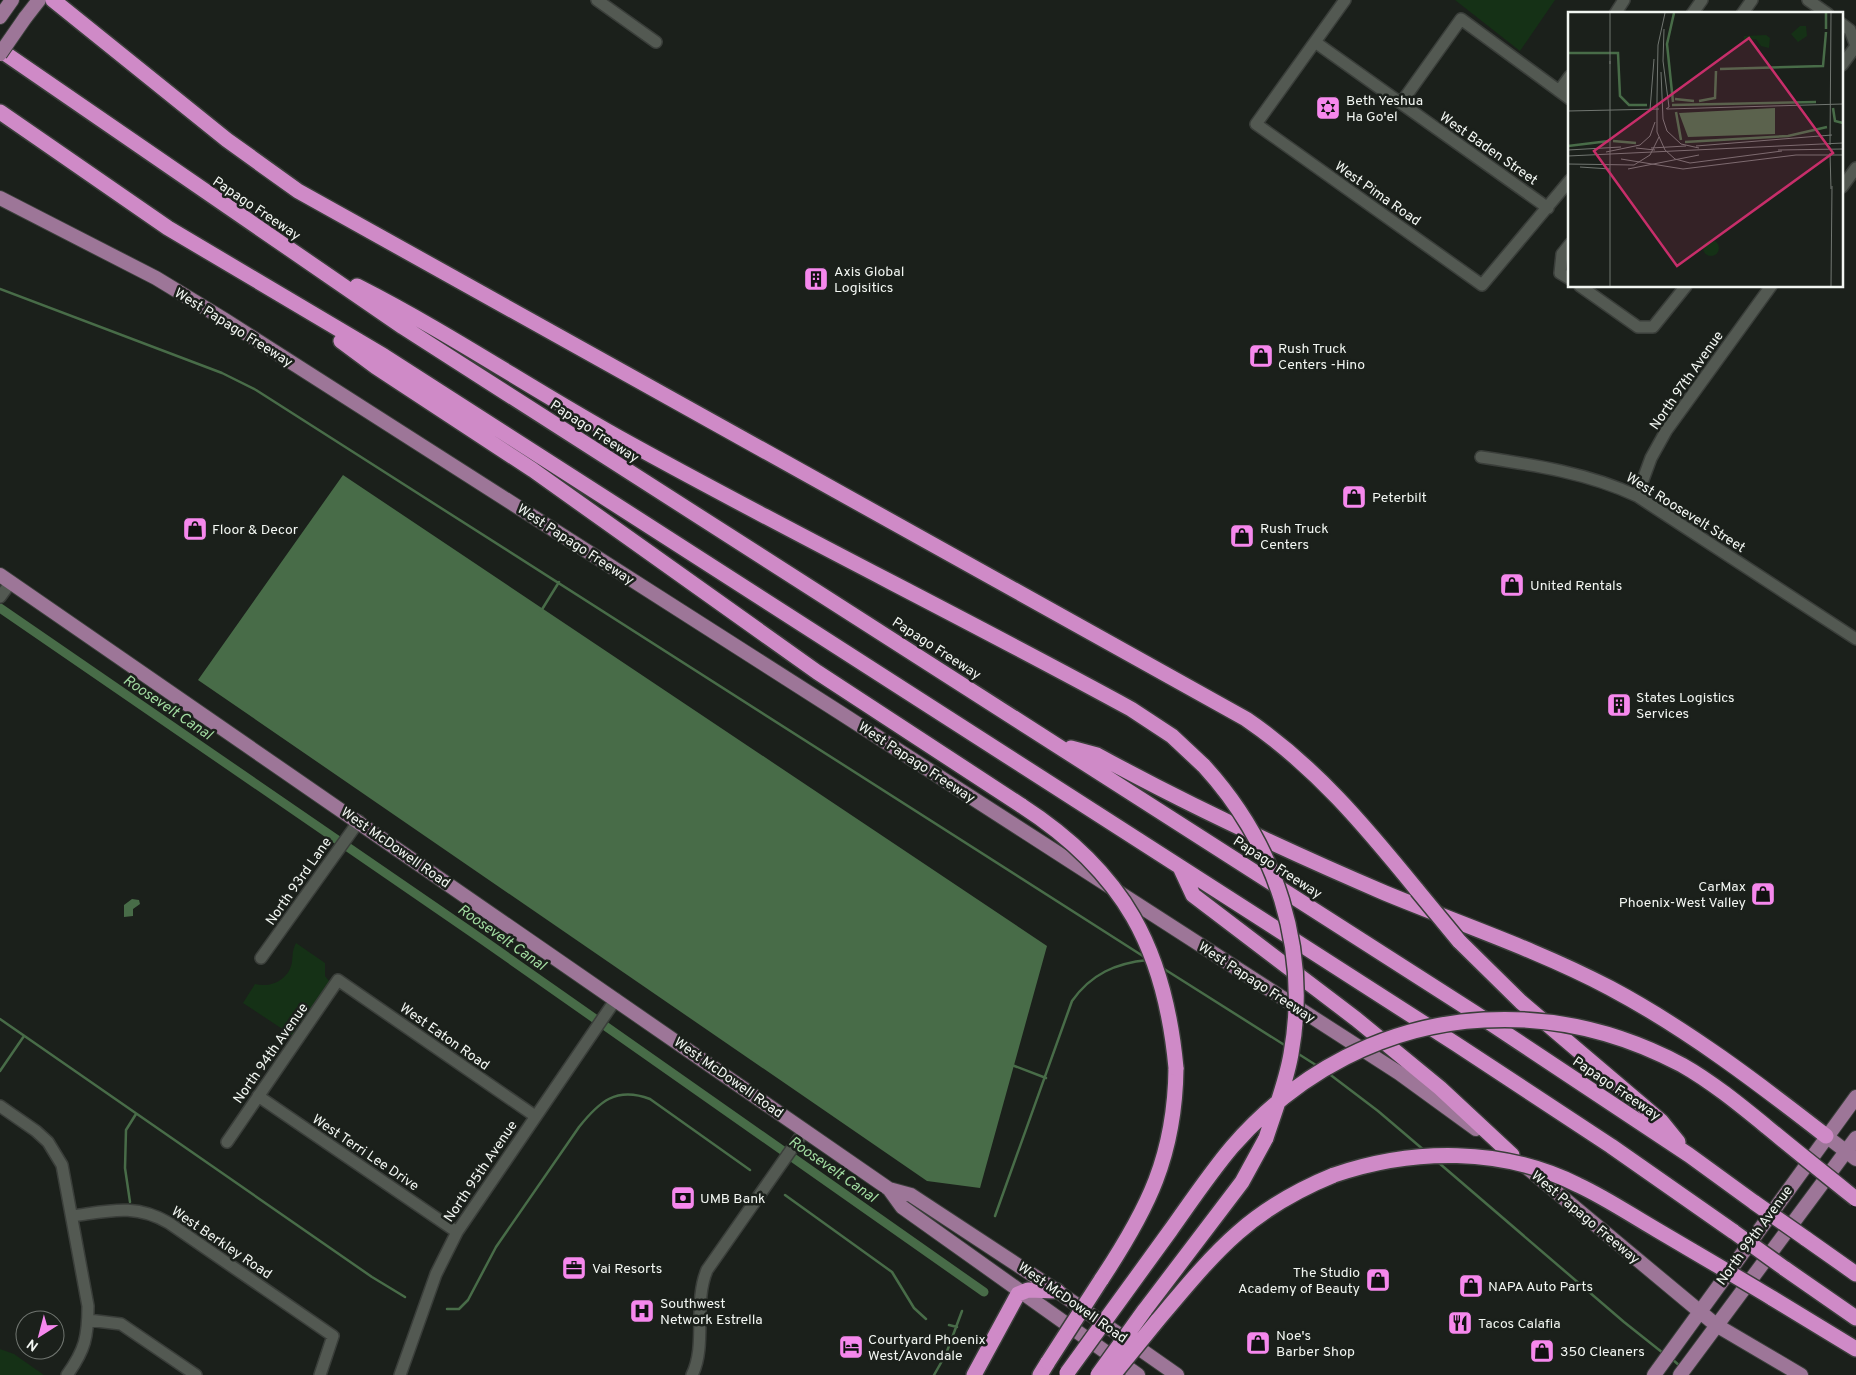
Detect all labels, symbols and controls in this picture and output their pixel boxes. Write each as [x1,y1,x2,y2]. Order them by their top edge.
inset map [1568,12,1844,288]
place label: Beth Yeshua Ha Go'el [1346,93,1423,126]
synagogue icon: Beth Yeshua Ha Go'el [1315,95,1341,121]
street label: West Baden Street [1436,109,1541,189]
street label: West Pima Road [1331,158,1423,230]
street label: Papago Freeway [209,174,303,245]
place label: Axis Global Logisitics [834,264,904,297]
building icon: Axis Global Logisitics [803,266,829,292]
street label: West Papago Freeway [171,285,295,372]
street label: North 97th Avenue [1647,328,1728,434]
place label: Rush Truck Centers -Hino [1278,341,1365,374]
shop icon: Rush Truck Centers -Hino [1248,343,1274,369]
street label: Papago Freeway [547,397,642,467]
street label: West Roosevelt Street [1622,470,1748,557]
shop icon: Peterbilt [1341,484,1367,510]
place label: Peterbilt [1372,490,1427,507]
street label: West Papago Freeway [513,501,637,589]
shop icon: Floor & Decor [182,516,208,542]
place label: Rush Truck Centers [1260,521,1329,554]
place label: Floor & Decor [212,522,299,539]
shop icon: Rush Truck Centers [1229,523,1255,549]
shop icon: United Rentals [1499,572,1525,598]
place label: United Rentals [1530,578,1622,595]
street label: Papago Freeway [889,614,984,684]
water label: Roosevelt Canal [119,671,216,746]
place label: States Logistics Services [1636,690,1735,723]
building icon: States Logistics Services [1606,692,1632,718]
street label: West Papago Freeway [854,719,978,807]
street label: West McDowell Road [337,804,453,892]
street label: Papago Freeway [1230,833,1325,903]
street label: North 93rd Lane [263,835,336,929]
place label: CarMax Phoenix-West Valley [1619,879,1746,912]
shop icon: CarMax Phoenix-West Valley [1750,881,1776,907]
water label: Roosevelt Canal [453,901,550,976]
street label: West Papago Freeway [1194,939,1318,1027]
street label: North 94th Avenue [230,1000,312,1107]
street label: West Eaton Road [396,1000,492,1075]
street label: West McDowell Road [670,1034,786,1122]
street label: Papago Freeway [1569,1054,1663,1125]
street label: West Terri Lee Drive [309,1111,422,1195]
street label: North 95th Avenue [441,1118,522,1226]
water label: Roosevelt Canal [784,1133,881,1208]
street label: West Papago Freeway [1527,1168,1643,1268]
street label: North 99th Avenue [1713,1183,1797,1289]
bank icon: UMB Bank [670,1185,696,1211]
place label: UMB Bank [700,1191,766,1208]
street label: West Berkley Road [168,1203,275,1283]
office icon: Vai Resorts [561,1255,587,1281]
street label: West McDowell Road [1014,1259,1130,1347]
place label: Vai Resorts [592,1261,662,1278]
place label: The Studio Academy of Beauty [1238,1265,1360,1298]
shop icon: The Studio Academy of Beauty [1365,1267,1391,1293]
shop icon: NAPA Auto Parts [1458,1273,1484,1299]
place label: NAPA Auto Parts [1488,1279,1593,1296]
place label: Southwest Network Estrella [660,1296,763,1329]
hospital icon: Southwest Network Estrella [629,1298,655,1324]
north arrow [15,1310,65,1360]
restaurant icon: Tacos Calafia [1447,1310,1473,1336]
place label: Tacos Calafia [1478,1316,1561,1333]
place label: Noe's Barber Shop [1276,1328,1355,1361]
shop icon: Noe's Barber Shop [1245,1330,1271,1356]
place label: Courtyard Phoenix West/Avondale [868,1332,986,1365]
text: N [24,1334,42,1354]
hotel icon: Courtyard Phoenix West/Avondale [838,1334,864,1360]
shop icon: 350 Cleaners [1529,1338,1555,1364]
place label: 350 Cleaners [1560,1344,1645,1361]

